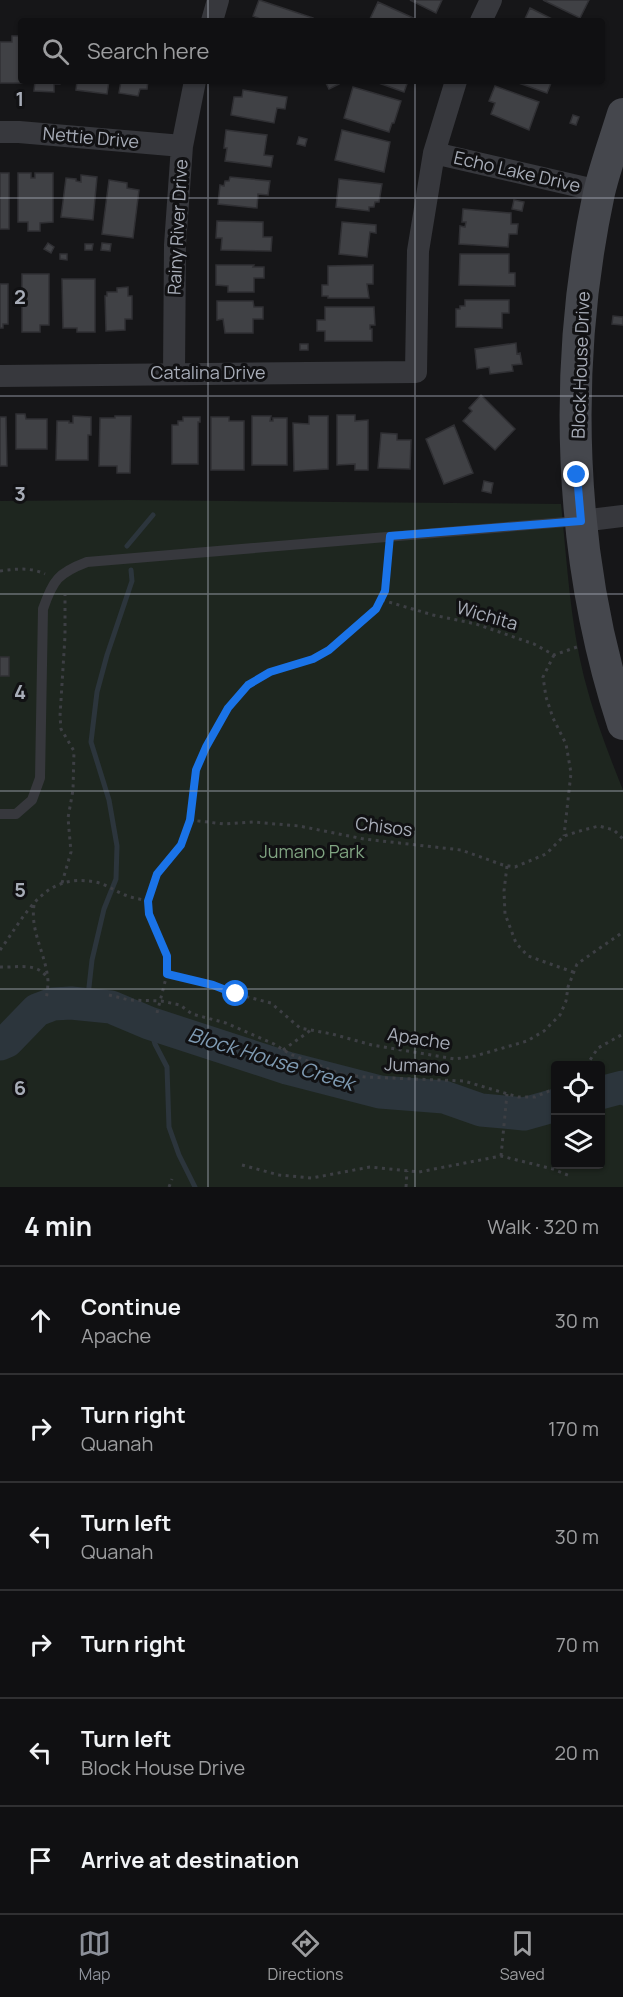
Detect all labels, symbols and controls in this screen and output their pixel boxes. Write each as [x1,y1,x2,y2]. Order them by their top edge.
search box [18,18,605,84]
icon: search [39,35,72,68]
text: Search here [87,36,209,66]
text: 1 [16,85,24,112]
street label: Nettie Drive [42,121,140,153]
street label: Echo Lake Drive [452,145,583,197]
street label: Rainy River Drive [161,158,193,295]
text: 2 [14,283,26,310]
street label: Block House Drive [565,291,595,439]
street label: Catalina Drive [151,360,265,384]
route end [563,461,589,487]
text: 3 [14,480,26,507]
street label: Wichita [454,595,521,635]
text: 4 [14,678,26,705]
street label: Chisos [354,811,414,841]
park label: Jumano Park [259,839,366,863]
text: 5 [14,876,26,903]
route start [222,980,248,1006]
water label: Block House Creek [185,1020,360,1097]
street label: Apache [386,1021,452,1055]
street label: Jumano [384,1051,450,1079]
map controls [551,1061,605,1169]
button: locate [551,1061,605,1115]
text: 6 [14,1074,26,1101]
button: layers [551,1115,605,1169]
text: 4 min [24,1208,92,1244]
text: Walk · 320 m [487,1213,599,1240]
text: Continue [81,1292,181,1322]
icon: ahead [24,1304,57,1337]
text: 30 m [555,1307,599,1334]
text: Apache [81,1322,151,1349]
text: Turn right [81,1400,186,1430]
icon: right [24,1412,57,1445]
text: 170 m [548,1415,599,1442]
text: Quanah [81,1430,153,1457]
text: Turn left [81,1508,171,1538]
icon: left [24,1520,57,1553]
text: 30 m [555,1523,599,1550]
text: Quanah [81,1538,153,1565]
icon: right [24,1628,57,1661]
text: Turn right [81,1629,186,1659]
text: 70 m [556,1631,599,1658]
text: Turn left [81,1724,171,1754]
icon: left [24,1736,57,1769]
text: 20 m [554,1739,599,1766]
text: Block House Drive [81,1754,245,1781]
icon: arrive [24,1844,57,1877]
text: Arrive at destination [81,1845,299,1875]
tab: Map [78,1927,111,1985]
tab: Directions [268,1927,343,1985]
tab: Saved [500,1927,545,1985]

